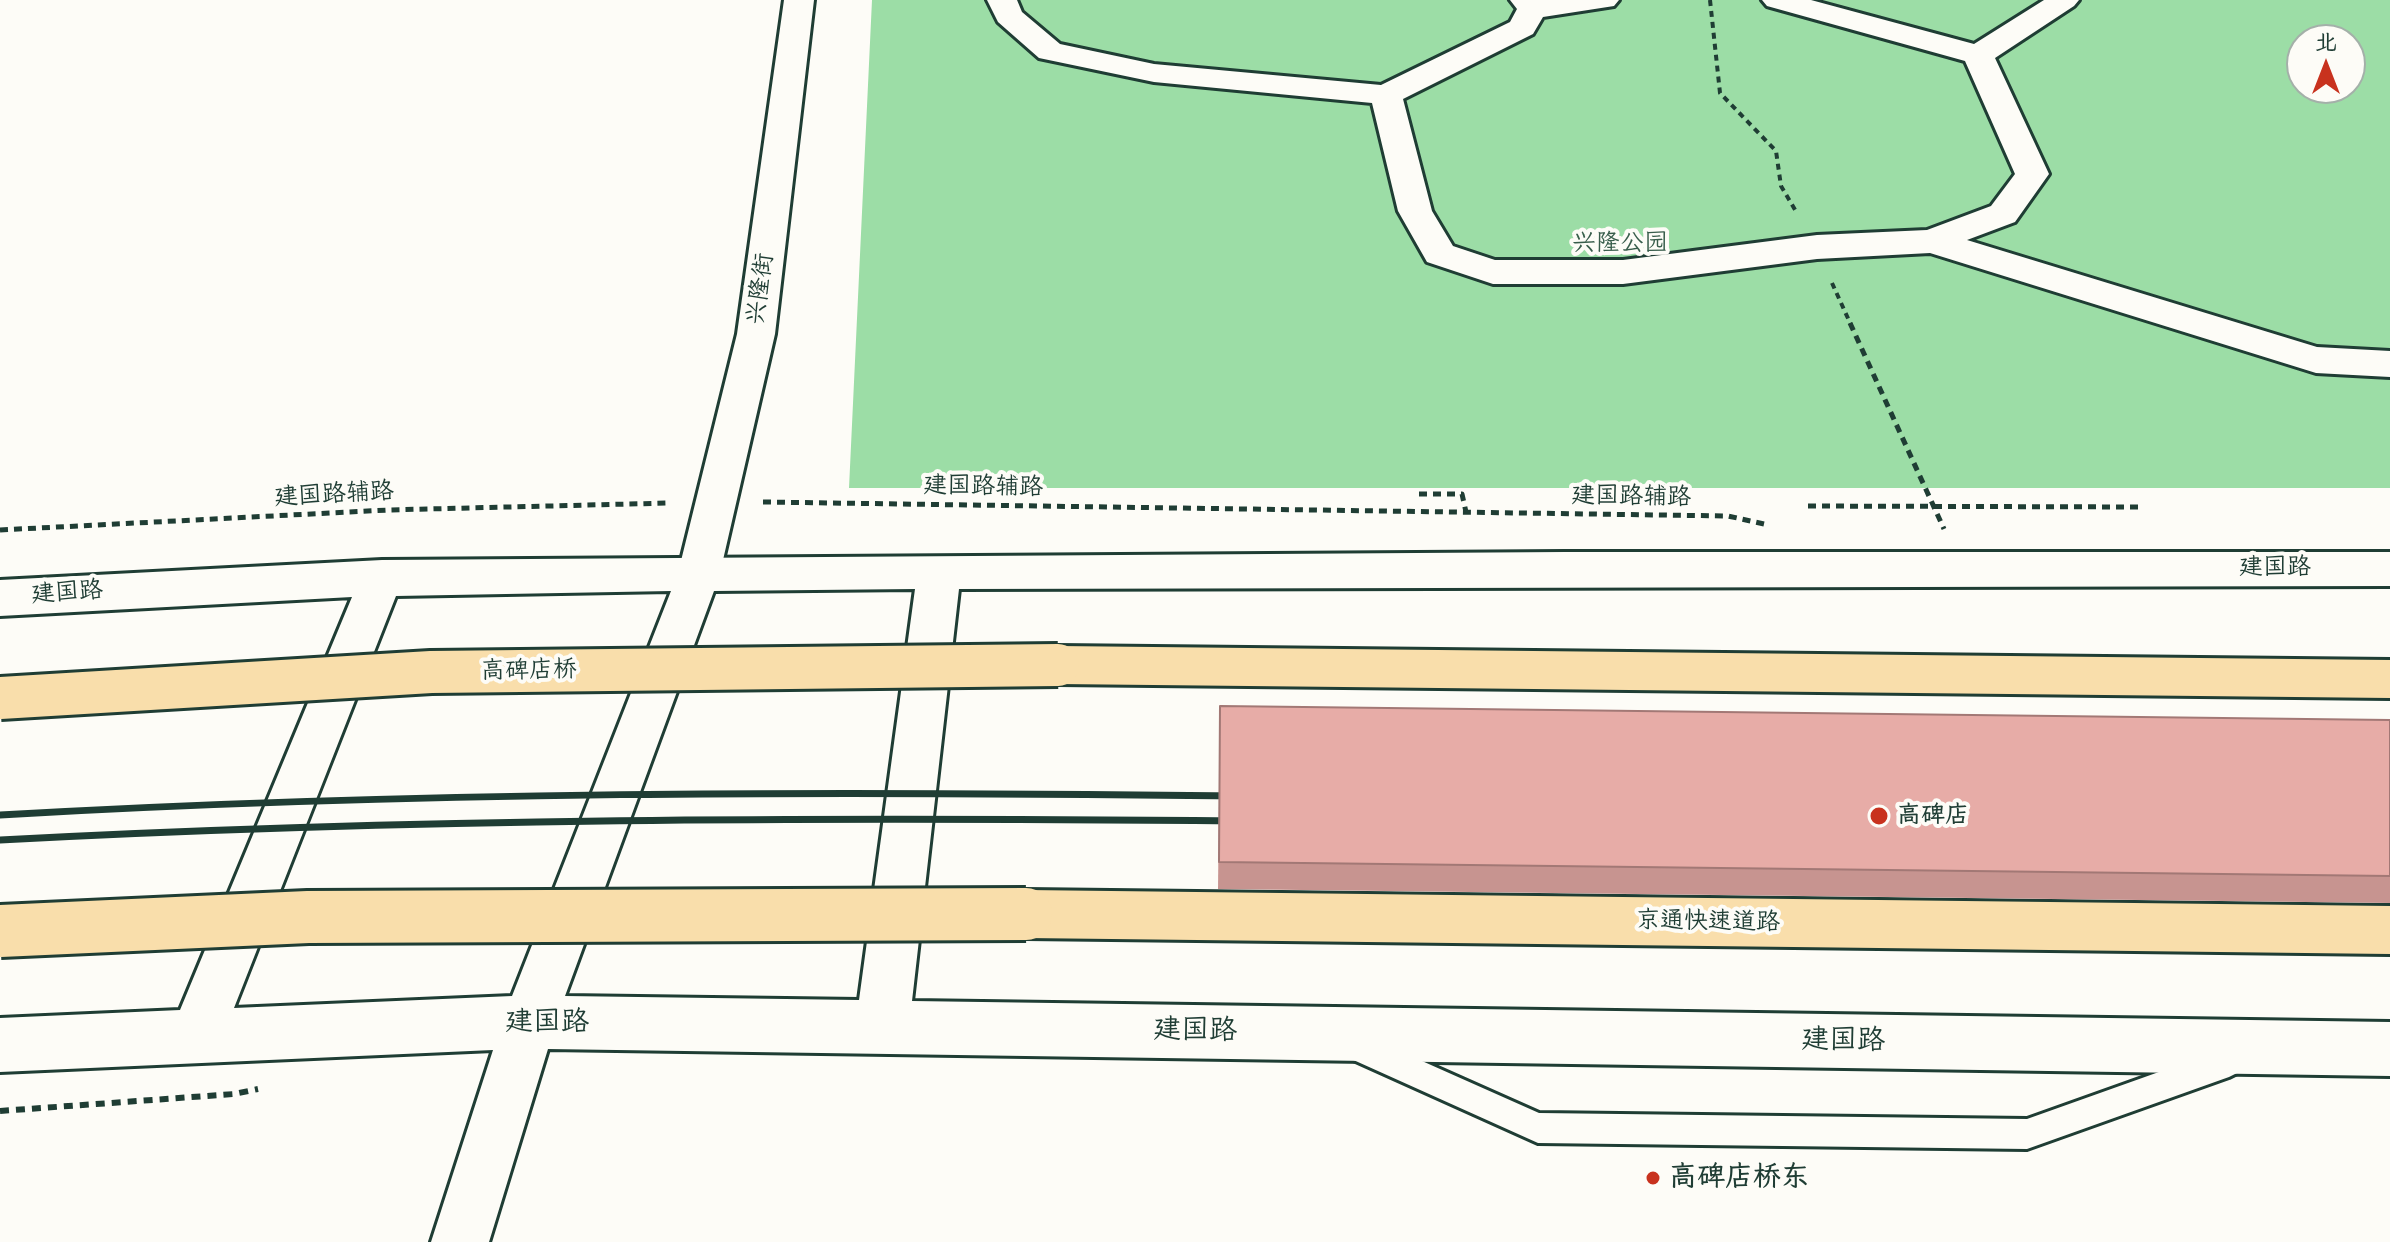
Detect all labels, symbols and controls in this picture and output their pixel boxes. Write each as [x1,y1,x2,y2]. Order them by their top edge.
text: 北 [2315,22,2337,61]
north arrow [2286,24,2366,104]
park label: 兴隆公园 [1572,230,1668,258]
street label: 兴隆街 [742,251,780,327]
street label: 建国路辅路 [923,472,1043,502]
street label: 建国路辅路 [273,477,395,513]
street label: 建国路辅路 [1571,482,1691,512]
street label: 建国路 [2239,554,2311,582]
street label: 建国路 [30,576,104,610]
street label: 高碑店桥 [481,656,577,686]
place label: 高碑店 [1897,802,1969,830]
marker: 高碑店 [1868,805,1890,827]
street label: 京通快速道路 [1636,906,1780,938]
street label: 建国路 [505,1006,589,1040]
street label: 建国路 [1153,1013,1237,1049]
street label: 建国路 [1801,1023,1885,1059]
place label: 高碑店桥东 [1669,1161,1809,1195]
marker: 高碑店桥东 [1644,1169,1662,1187]

